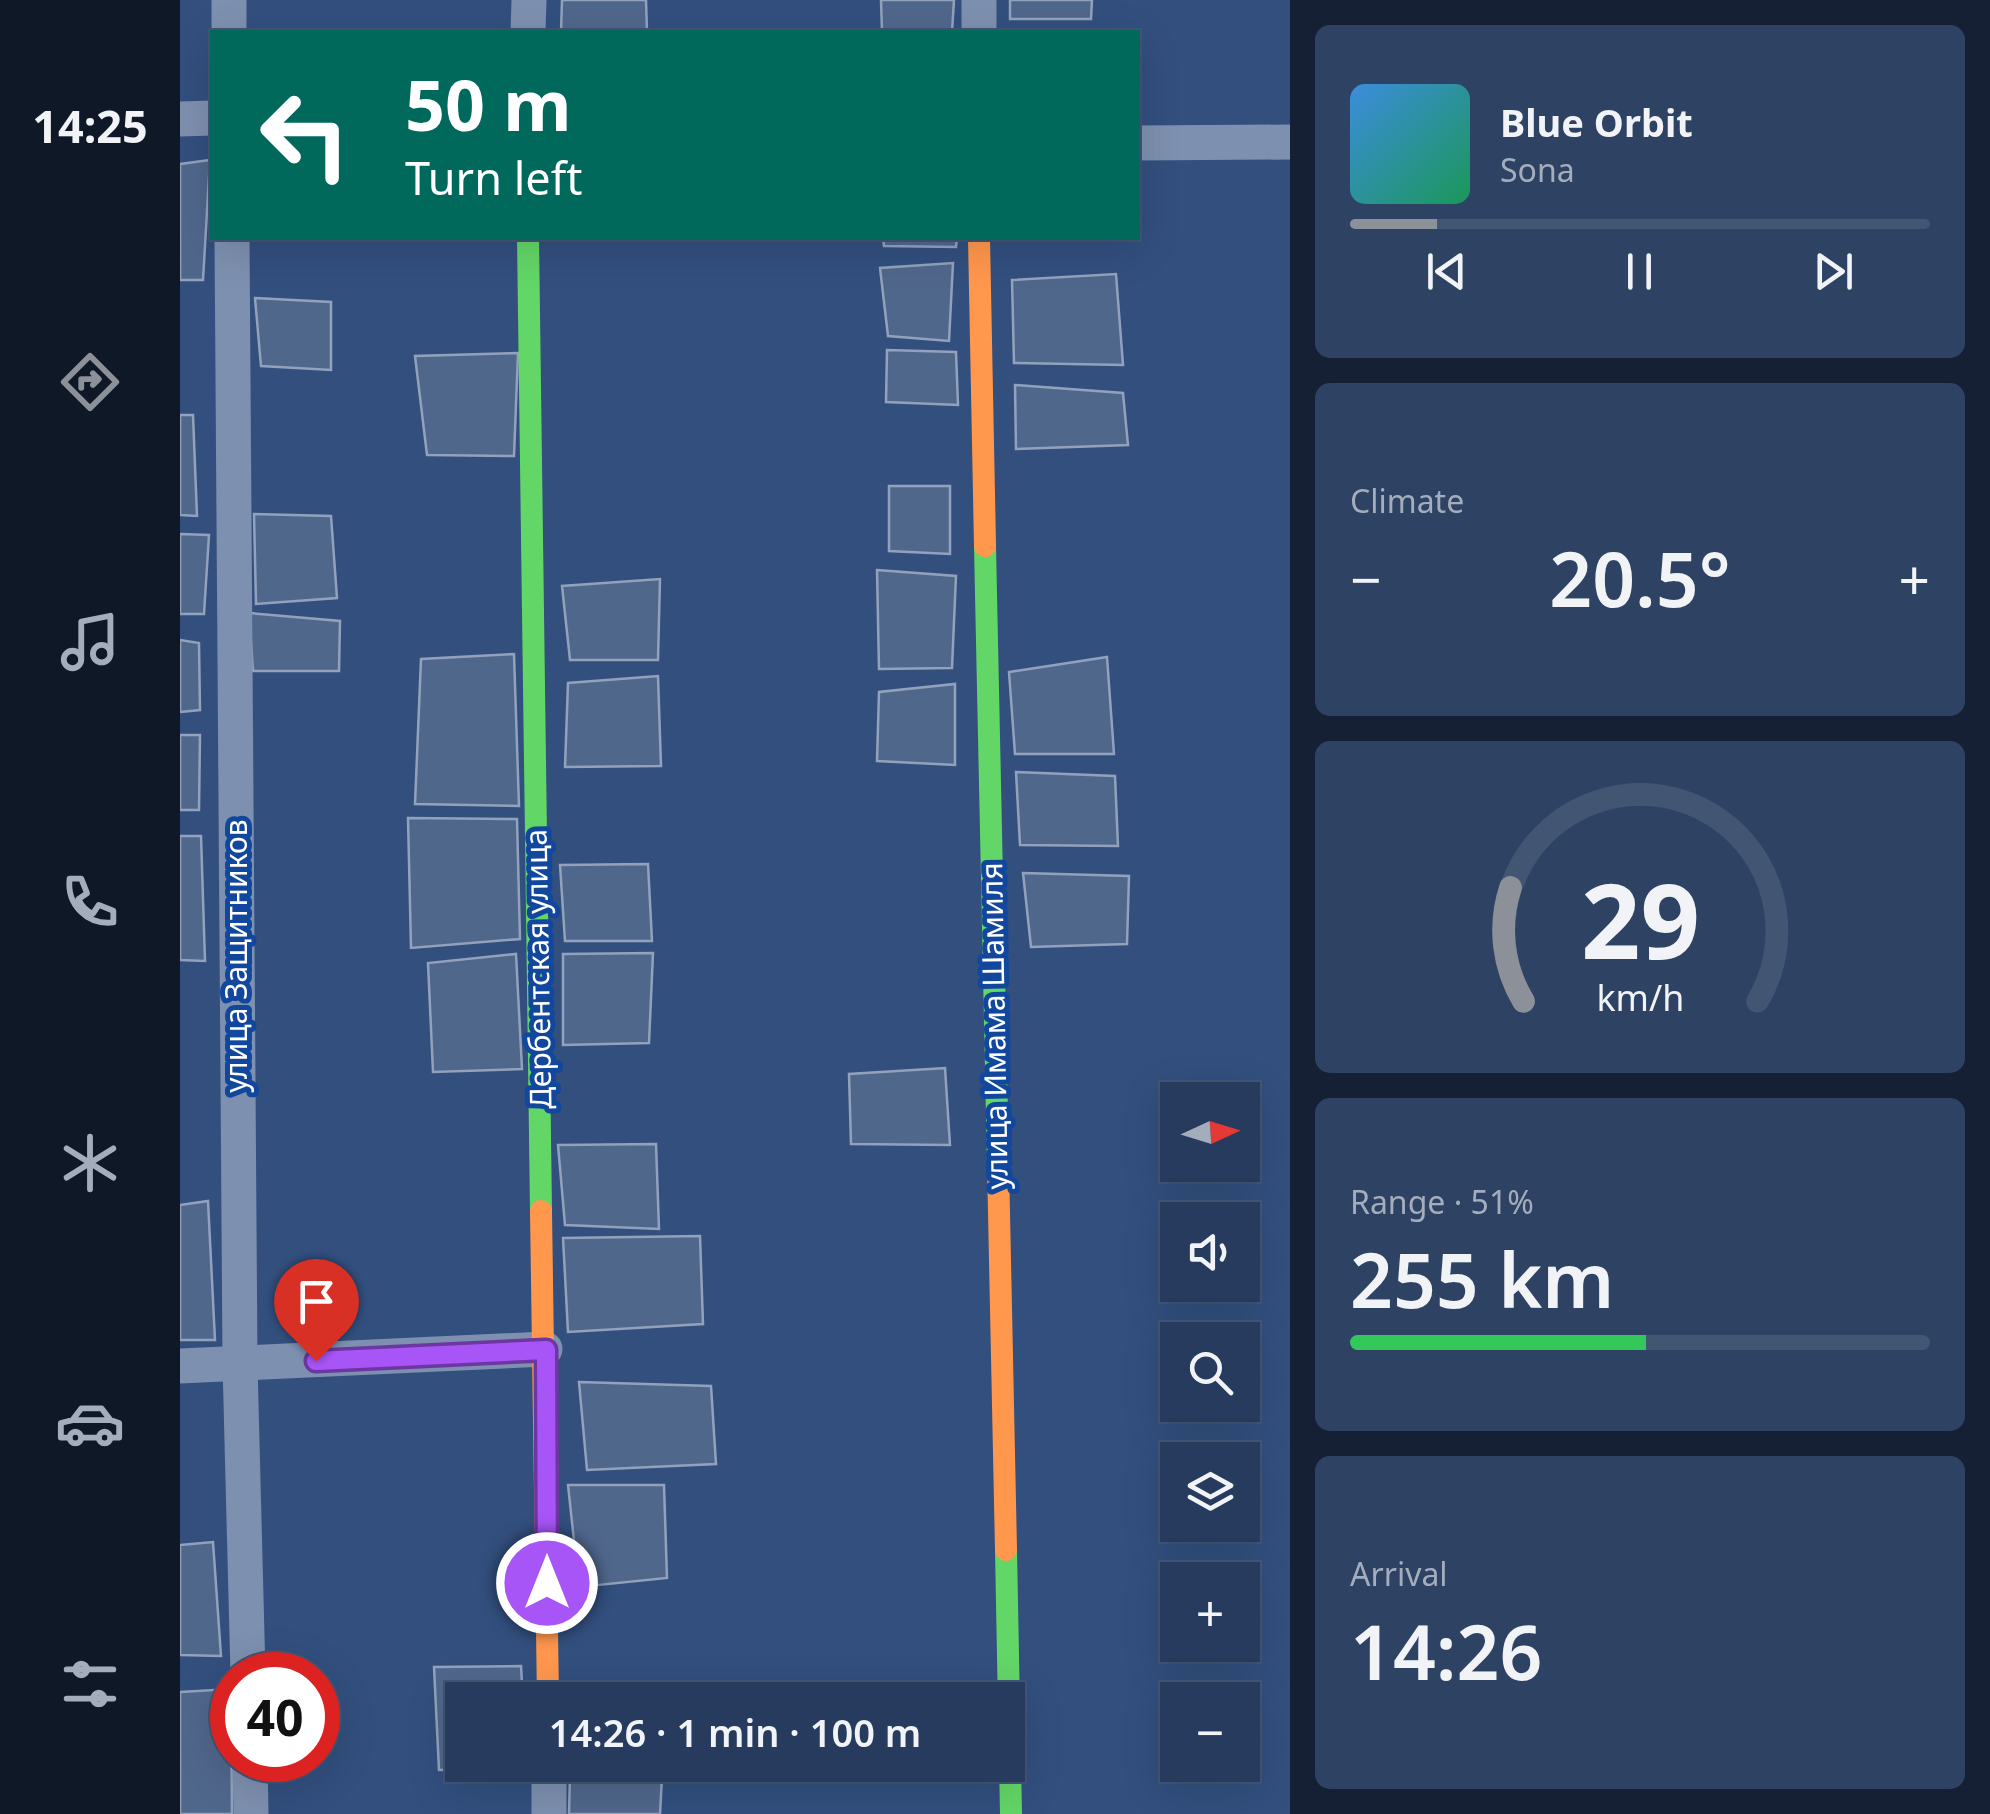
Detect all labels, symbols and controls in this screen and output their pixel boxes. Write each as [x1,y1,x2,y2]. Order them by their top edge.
text: 50 m [405,56,572,152]
icon: left [240,70,370,200]
text: 14:25 [32,95,148,156]
text: Blue Orbit [1500,96,1693,148]
text: Turn left [405,147,582,208]
text: Sona [1500,148,1575,191]
icon: previous [1419,244,1474,299]
icon: pause [1612,244,1667,299]
icon: next [1806,244,1861,299]
icon: directions [55,347,125,417]
text: Climate [1350,479,1464,522]
text: 20.5° [1549,527,1731,629]
text: − [1350,541,1381,616]
text: + [1899,541,1930,616]
icon: music [55,607,125,677]
street label: улица Защитников [215,819,256,1093]
street label: Дербентская улица [515,829,560,1109]
text: 29 [1581,848,1699,989]
street label: улица Имама Шамиля [970,862,1017,1190]
icon: phone [55,867,125,937]
text: km/h [1596,973,1684,1021]
north arrow [1160,1082,1260,1182]
map controls [1160,1082,1260,1782]
icon: climate [55,1128,125,1198]
text: Range · 51% [1350,1180,1534,1223]
button: sound [1160,1202,1260,1302]
text: 255 km [1350,1228,1614,1330]
pin [274,1259,359,1362]
icon: arrive [289,1274,344,1329]
button: search [1160,1322,1260,1422]
icon: car [55,1388,125,1458]
button: layers [1160,1442,1260,1542]
position arrow [495,1531,599,1635]
text: Arrival [1350,1552,1448,1595]
button: + [1160,1562,1260,1662]
text: 14:26 [1350,1600,1542,1702]
icon: filters [55,1649,125,1719]
speed limit sign: 40 [210,1652,340,1782]
button: − [1160,1682,1260,1782]
text: 14:26 · 1 min · 100 m [549,1706,921,1758]

